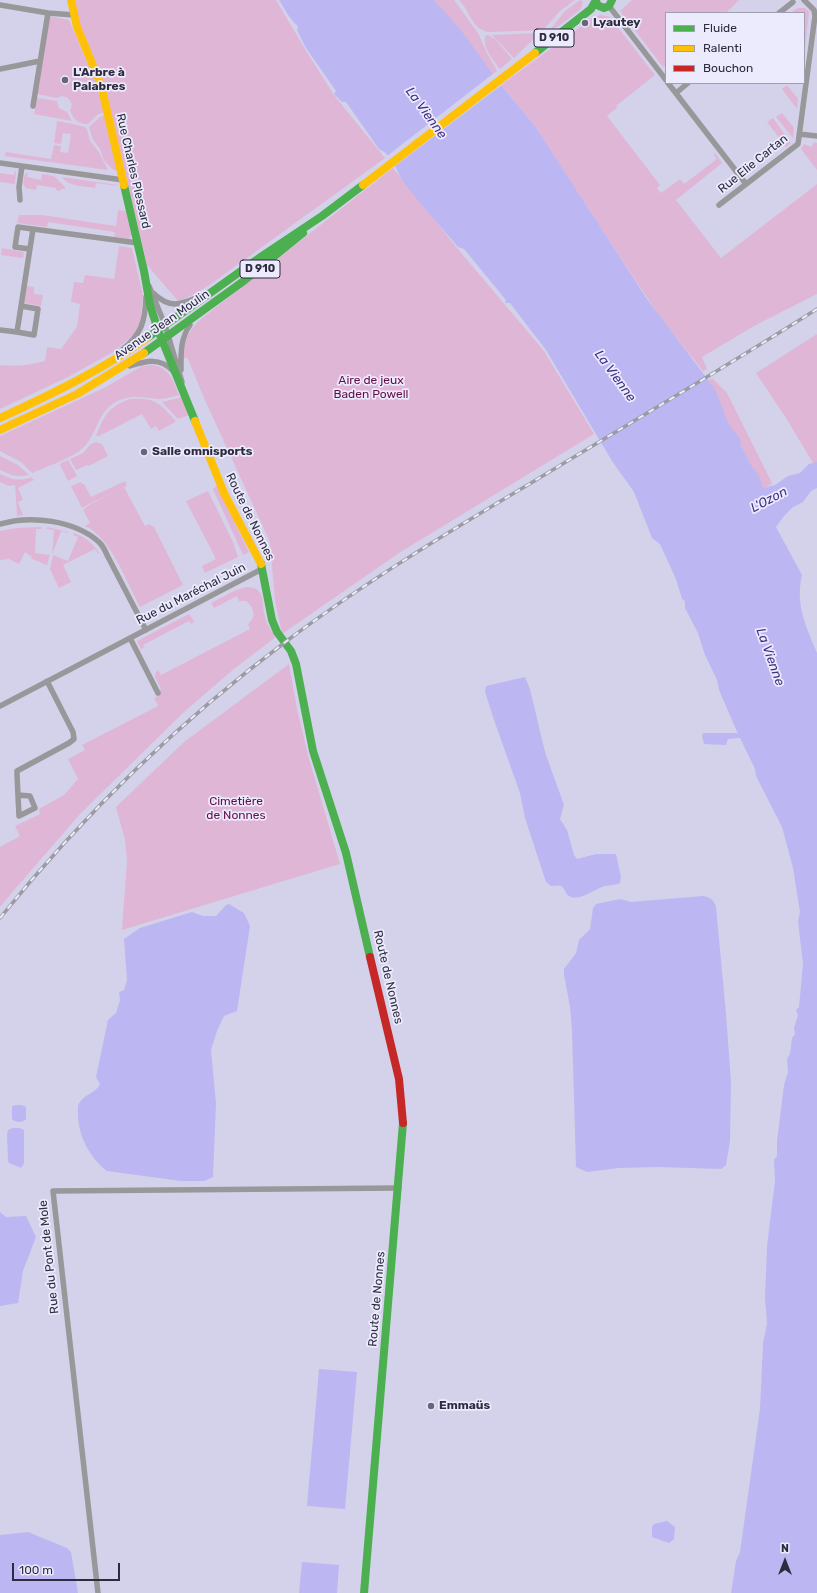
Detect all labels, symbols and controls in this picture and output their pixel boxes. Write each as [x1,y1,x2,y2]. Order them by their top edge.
legend [665,12,805,84]
place label: Lyautey [593,16,640,30]
marker: Lyautey [580,18,590,28]
text: Fluide [703,21,737,35]
road number: D 910 [534,29,574,47]
text: Ralenti [703,41,742,55]
text: Bouchon [703,61,753,75]
place label: L'Arbre à Palabres [73,66,125,94]
marker: L'Arbre à Palabres [60,75,70,85]
water label: La Vienne [402,84,450,142]
street label: Rue Charles Plessard [113,112,153,230]
street label: Rue Elie Cartan [715,132,791,196]
road number: D 910 [240,260,280,278]
street label: Avenue Jean Moulin [112,287,212,363]
water label: La Vienne [591,347,639,405]
park label: Aire de jeux Baden Powell [333,374,409,402]
place label: Salle omnisports [152,445,252,459]
marker: Salle omnisports [139,447,149,457]
street label: Route de Nonnes [223,471,277,563]
water label: L'Ozon [748,484,790,516]
street label: Rue du Maréchal Juin [134,560,248,628]
water label: La Vienne [752,626,788,688]
park label: Cimetière de Nonnes [206,795,266,823]
street label: Route de Nonnes [370,929,406,1025]
street label: Rue du Pont de Mole [36,1199,62,1315]
street label: Route de Nonnes [366,1251,388,1347]
place label: Emmaüs [439,1399,490,1413]
marker: Emmaüs [426,1401,436,1411]
north arrow [765,1541,805,1581]
text: N [781,1542,789,1555]
scale bar [14,1555,122,1581]
text: 100 m [19,1563,53,1577]

